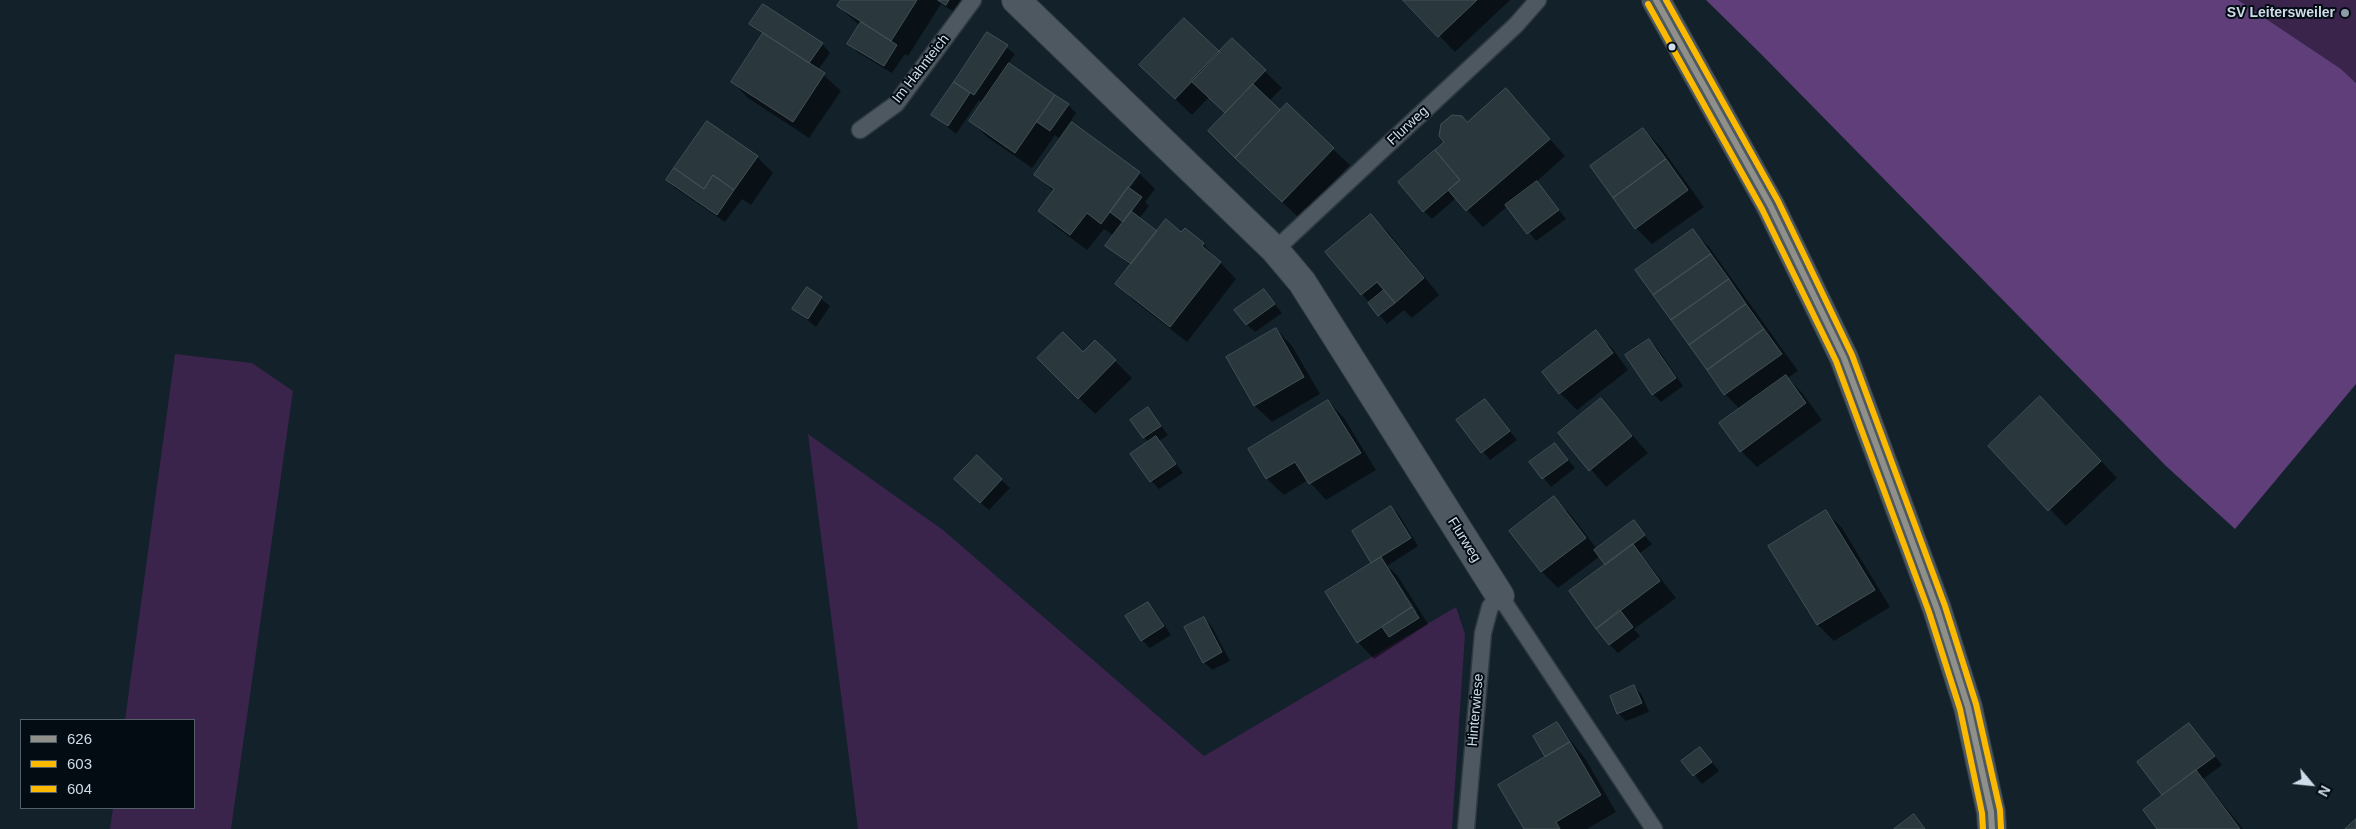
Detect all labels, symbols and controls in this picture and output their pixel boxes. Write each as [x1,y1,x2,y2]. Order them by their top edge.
place label: SV Leitersweiler [2227,5,2335,21]
marker: SV Leitersweiler [2339,7,2351,19]
street label: Im Hahnteich [889,31,953,107]
unlabelled marker [1667,42,1677,52]
street label: Flurweg [1384,103,1432,149]
street label: Flurweg [1444,514,1484,566]
street label: Hinterwiese [1464,673,1488,747]
legend [20,719,195,809]
text: 626 [67,730,92,747]
text: 603 [67,755,92,772]
north arrow [2286,759,2336,809]
text: 604 [67,780,92,797]
text: N [2315,783,2334,799]

